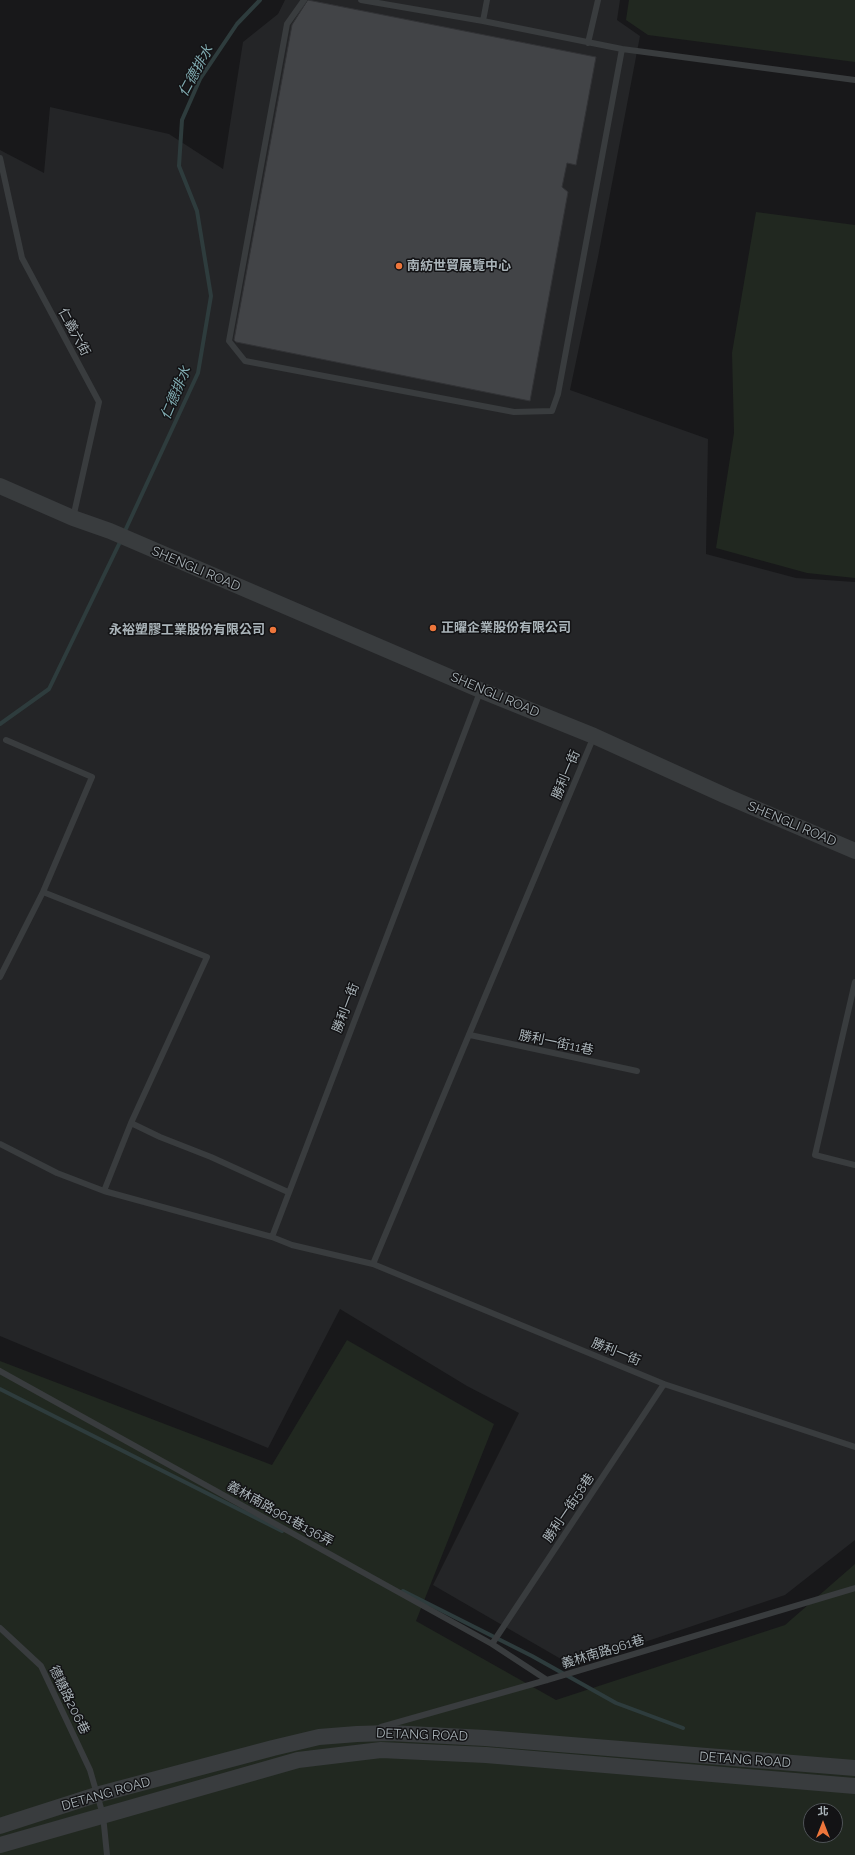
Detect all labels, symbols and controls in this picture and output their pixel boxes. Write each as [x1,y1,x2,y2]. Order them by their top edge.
water label: 仁德排水 [175,42,217,100]
place label: 南紡世貿展覽中心 [407,258,511,274]
marker: 南紡世貿展覽中心 [394,261,404,271]
street label: 仁義六街 [55,305,93,359]
water label: 仁德排水 [157,364,195,422]
street label: SHENGLI ROAD [149,543,243,595]
place label: 正曜企業股份有限公司 [441,620,571,636]
place label: 永裕塑膠工業股份有限公司 [109,622,265,638]
marker: 正曜企業股份有限公司 [428,623,438,633]
marker: 永裕塑膠工業股份有限公司 [268,625,278,635]
street label: SHENGLI ROAD [448,669,542,721]
street label: 勝利一街 [549,748,583,802]
street label: SHENGLI ROAD [745,798,839,850]
street label: 勝利一街 [329,981,363,1035]
street label: 勝利一街11巷 [517,1027,595,1059]
street label: 勝利一街 [589,1335,643,1369]
street label: 勝利一街58巷 [540,1471,598,1545]
street label: 義林南路961巷136弄 [224,1478,336,1550]
street label: 義林南路961巷 [560,1632,646,1672]
street label: 德糖路206巷 [46,1663,92,1737]
street label: DETANG ROAD [376,1726,468,1744]
street label: DETANG ROAD [699,1749,791,1771]
street label: DETANG ROAD [60,1774,152,1814]
north arrow [803,1803,843,1843]
text: 北 [818,1805,829,1818]

